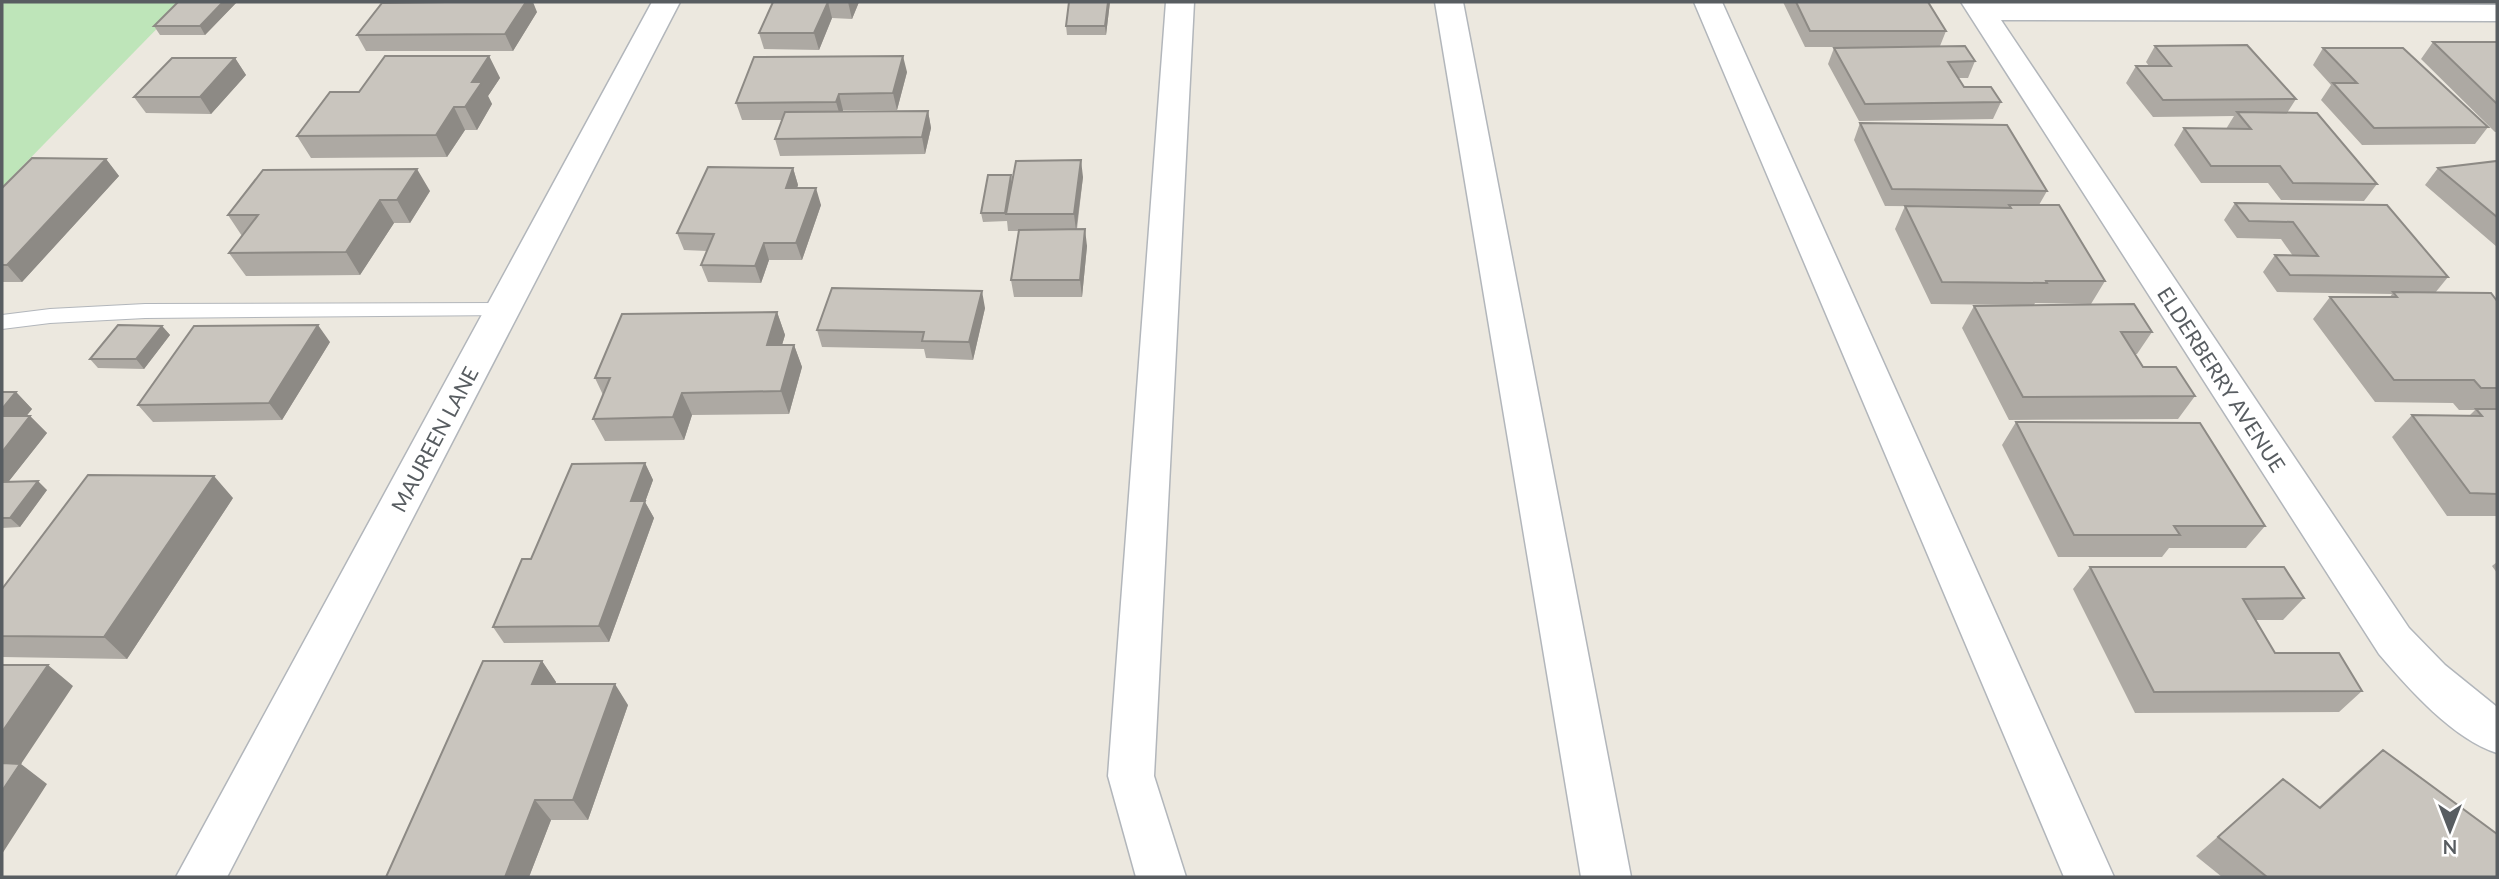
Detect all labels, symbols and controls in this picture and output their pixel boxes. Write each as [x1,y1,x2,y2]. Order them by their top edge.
street label: ELDERBERRY AVENUE [2153,282,2291,476]
street label: MAUREEN LANE [385,362,483,516]
north arrow [2415,795,2485,865]
text: N [2443,836,2457,859]

